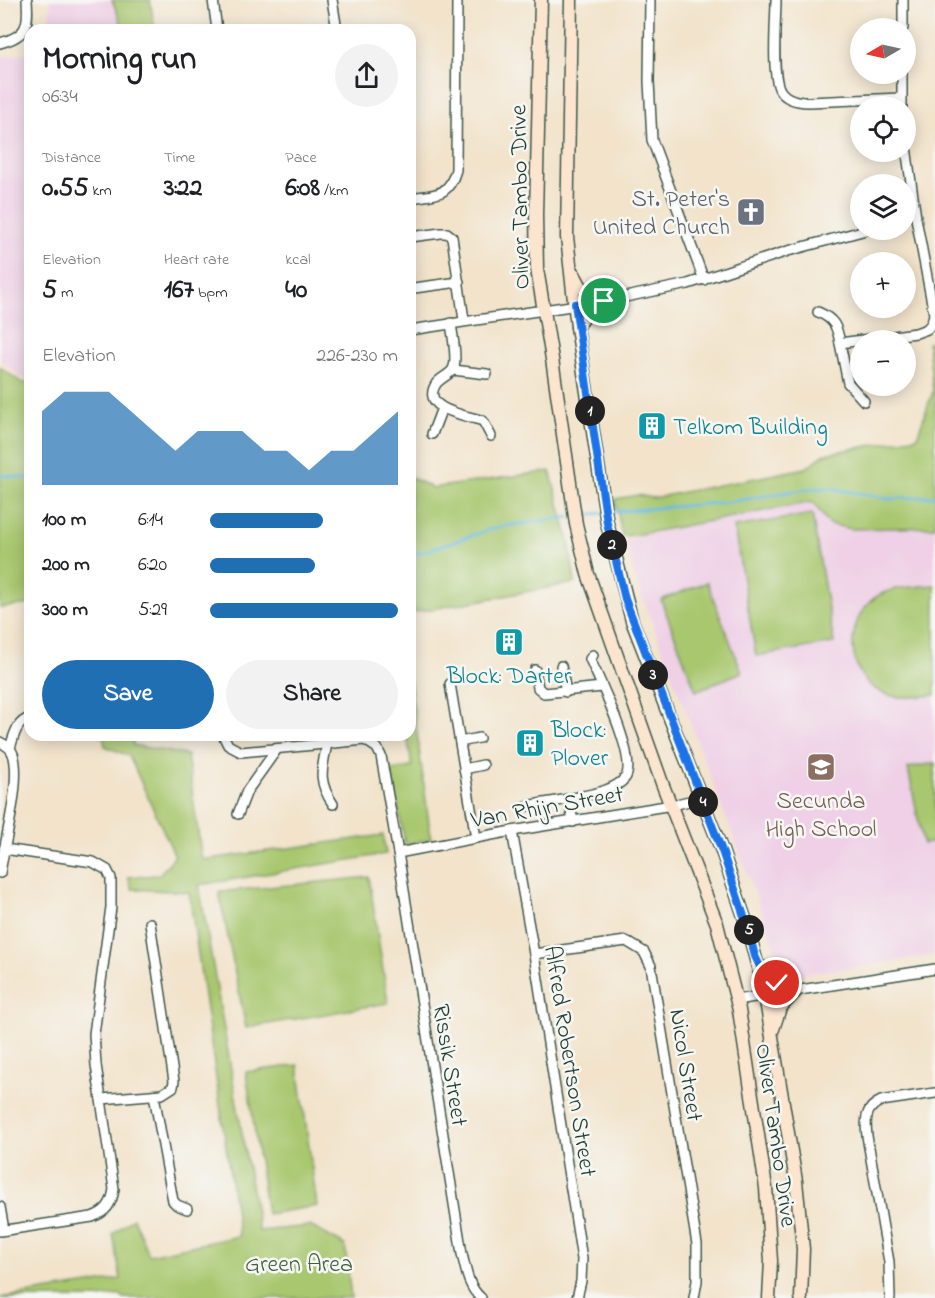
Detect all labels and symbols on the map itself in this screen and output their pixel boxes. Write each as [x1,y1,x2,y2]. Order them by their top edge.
north arrow [850,18,916,84]
street label: Oliver Tambo Drive [502,104,541,290]
place label: St. Peter's United Church [593,183,730,246]
church icon: St. Peter's United Church [735,196,767,228]
pin [578,275,629,326]
pin: 1 [575,396,605,426]
building icon: Telkom Building [636,410,668,442]
place label: Telkom Building [673,411,828,446]
pin: 2 [597,530,627,560]
building icon: Block: Darter [493,626,525,658]
place label: Block: Darter [446,660,572,695]
pin: 3 [638,660,668,690]
place label: Block: Plover [550,714,609,777]
building icon: Block: Plover [514,727,546,759]
school or university icon: Secunda High School [805,751,837,783]
street label: Van Rhijn Street [467,778,626,839]
place label: Secunda High School [765,785,877,848]
pin: 4 [688,787,718,817]
pin: 5 [734,915,764,945]
street label: Alfred Robertson Street [533,943,604,1180]
pin [751,957,802,1008]
street label: Rissik Street [422,1002,475,1129]
street label: Nicol Street [658,1007,711,1124]
street label: Oliver Tambo Drive [744,1041,805,1230]
park label: Green Area [245,1248,353,1283]

